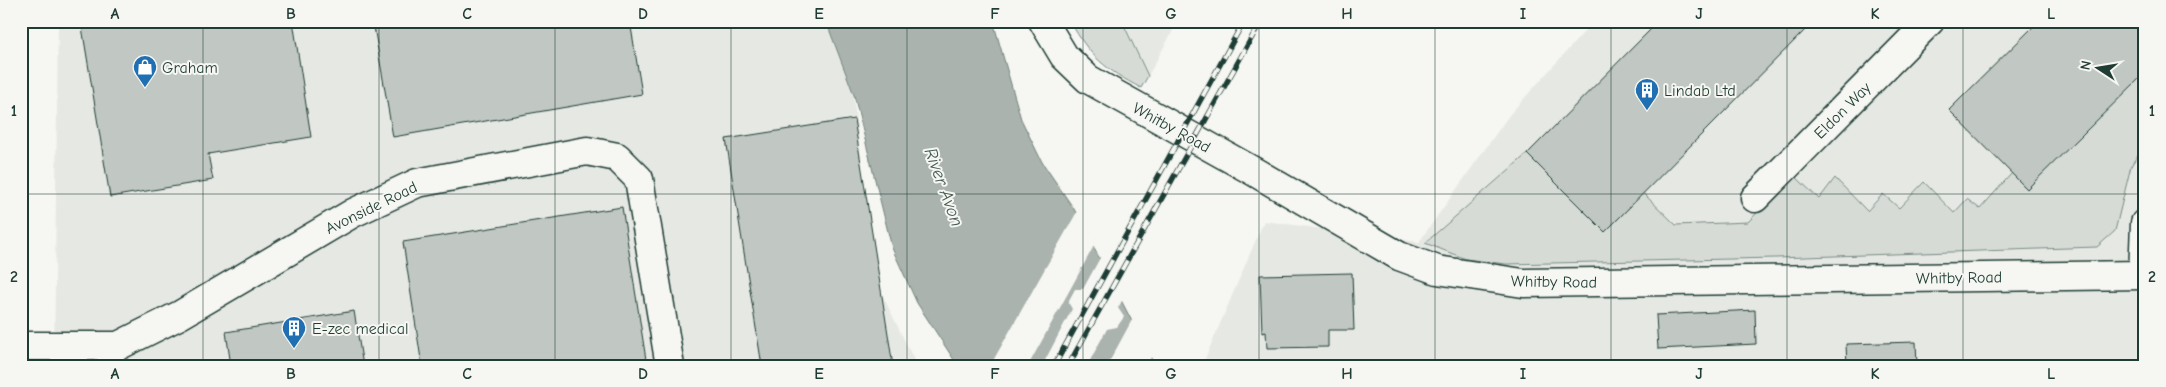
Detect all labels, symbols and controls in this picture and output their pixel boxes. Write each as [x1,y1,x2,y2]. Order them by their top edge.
text: A [111,5,120,23]
text: B [286,5,296,23]
text: C [462,5,472,23]
text: D [638,5,648,23]
text: E [814,5,824,23]
text: F [990,5,1000,23]
text: G [1165,5,1177,23]
text: H [1341,5,1353,23]
text: I [1520,5,1526,23]
text: J [1695,5,1703,23]
text: K [1870,5,1880,23]
text: L [2047,5,2055,23]
north arrow [2074,42,2124,92]
shop icon: Graham [132,54,158,88]
place label: Graham [162,59,218,77]
text: N [2077,59,2095,72]
building icon: Lindab Ltd [1634,77,1660,111]
street label: Eldon Way [1811,78,1875,143]
place label: Lindab Ltd [1664,82,1736,100]
street label: Whitby Road [1129,99,1214,157]
text: 1 [11,102,17,120]
text: 1 [2149,102,2155,120]
water label: River Avon [920,145,967,229]
street label: Avonside Road [323,178,420,238]
text: 2 [10,268,18,286]
street label: Whitby Road [1916,268,2002,288]
text: 2 [2148,268,2156,286]
street label: Whitby Road [1511,272,1597,292]
building icon: E-zec medical [281,315,307,349]
place label: E-zec medical [312,320,408,338]
text: A [111,365,120,383]
text: B [286,365,296,383]
text: C [462,365,472,383]
text: D [638,365,648,383]
text: E [814,365,824,383]
text: F [990,365,1000,383]
text: G [1165,365,1177,383]
text: H [1341,365,1353,383]
text: I [1520,365,1526,383]
text: J [1695,365,1703,383]
text: K [1870,365,1880,383]
text: L [2047,365,2055,383]

